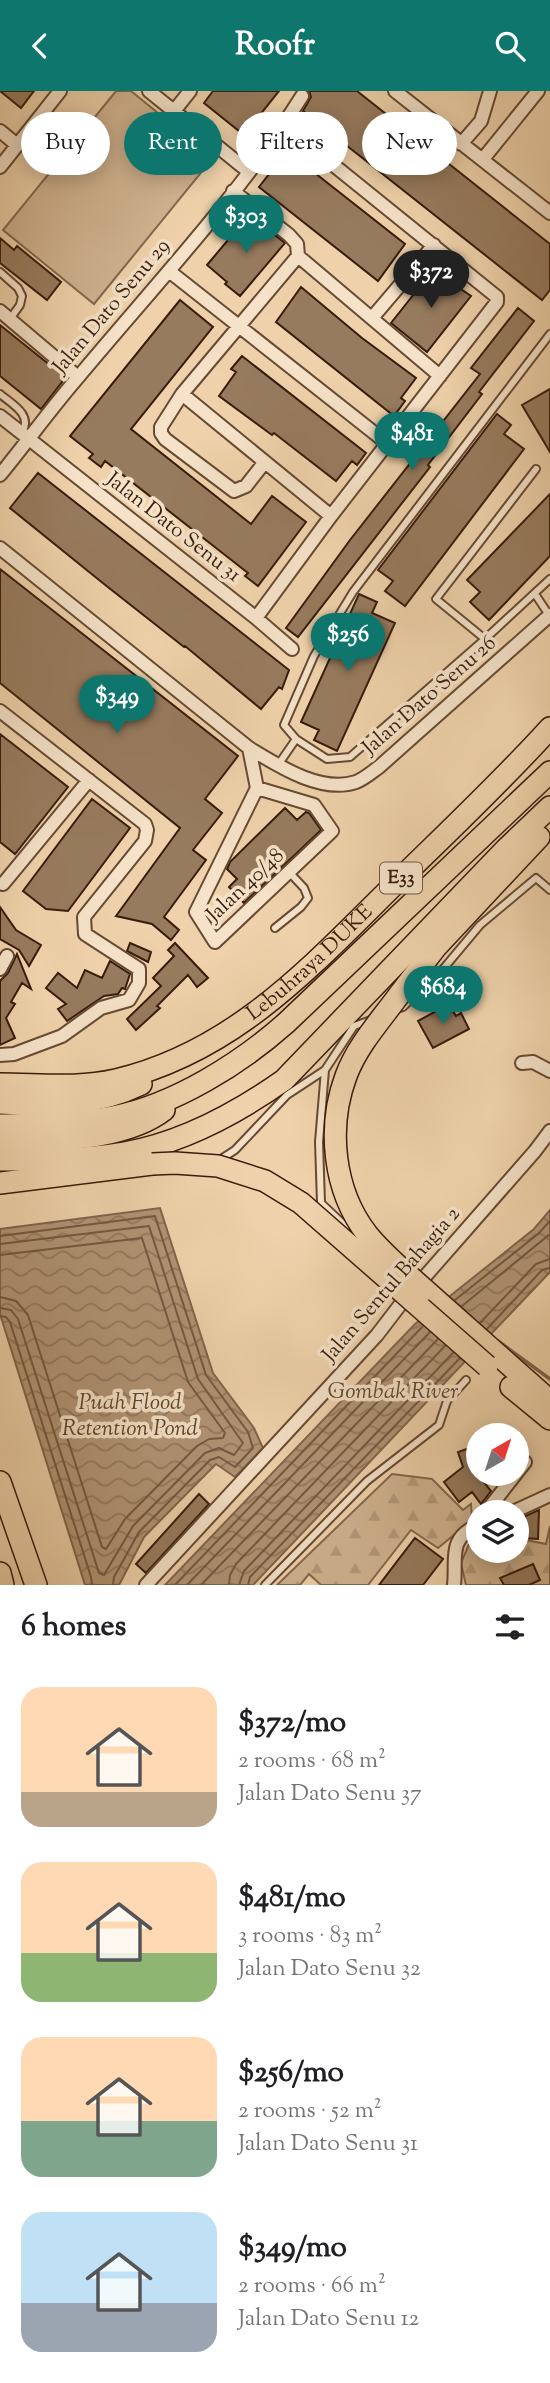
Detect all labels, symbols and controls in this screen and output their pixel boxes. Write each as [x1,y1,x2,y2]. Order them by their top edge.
text: Roofr [235,23,315,69]
icon: back [21,27,59,65]
icon: search [491,27,529,65]
chip: Buy [21,112,110,175]
chip: Rent [124,112,222,175]
chip: Filters [236,112,348,175]
chip: New [362,112,457,175]
pin: $303 [205,195,287,255]
text: $303 [225,201,267,234]
street label: Jalan Dato Senu 29 [46,233,178,382]
pin: $372 [390,251,472,310]
text: $372 [409,256,453,289]
pin: $481 [371,413,453,472]
text: $481 [390,418,434,451]
street label: Jalan Dato Senu 31 [98,465,247,590]
pin: $256 [307,613,389,673]
text: $256 [327,619,369,652]
street label: Jalan Dato Senu 26 [356,629,504,763]
pin: $349 [76,675,158,735]
text: $349 [95,681,139,714]
street label: Jalan 40/48 [200,842,292,931]
road number: E33 [380,863,422,893]
street label: Lebuhraya DUKE [241,898,380,1029]
pin: $684 [402,967,484,1026]
text: $684 [420,972,466,1005]
street label: Jalan Sentul Bahagia 2 [315,1201,468,1370]
water label: Gombak River [328,1376,458,1409]
water label: Puah Flood Retention Pond [62,1387,199,1446]
north arrow [466,1423,528,1486]
map controls [466,1423,529,1563]
button: layers [466,1500,529,1563]
text: 6 homes [21,1606,126,1649]
icon: filters [491,1608,529,1646]
text: $372/mo [238,1702,346,1745]
icon: home [77,1715,161,1799]
text: 2 rooms · 68 m² [238,1745,386,1778]
text: Jalan Dato Senu 37 [238,1778,421,1811]
text: $481/mo [238,1877,346,1920]
icon: home [77,1890,161,1974]
text: 3 rooms · 83 m² [238,1920,382,1953]
text: Jalan Dato Senu 32 [238,1953,421,1986]
text: $256/mo [238,2052,344,2095]
icon: home [77,2065,161,2149]
text: 2 rooms · 52 m² [238,2095,381,2128]
text: Jalan Dato Senu 31 [238,2128,418,2161]
text: $349/mo [238,2227,347,2270]
icon: home [77,2240,161,2324]
text: 2 rooms · 66 m² [238,2270,386,2303]
text: Jalan Dato Senu 12 [238,2303,419,2336]

